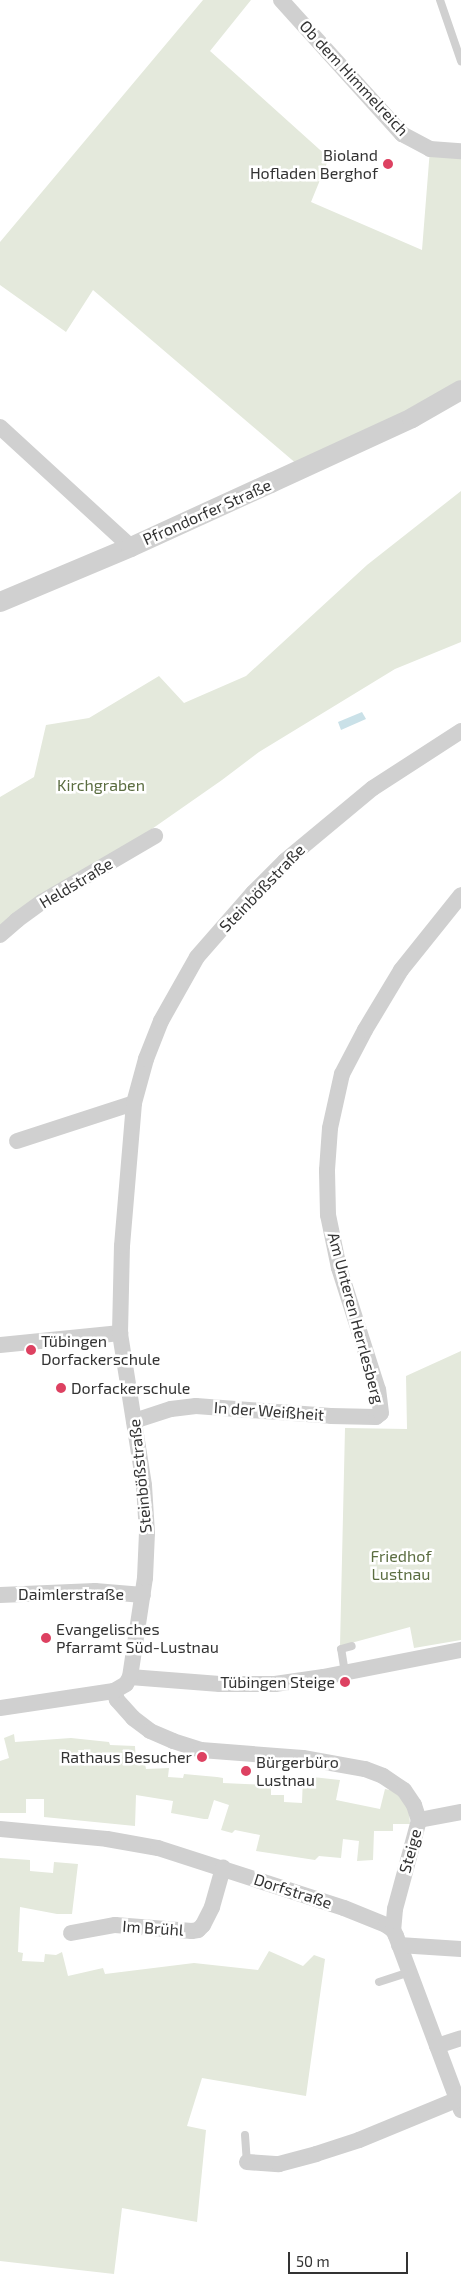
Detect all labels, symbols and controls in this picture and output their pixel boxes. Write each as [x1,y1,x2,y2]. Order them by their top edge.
street label: Ob dem Himmelreich [296,16,412,140]
place label: Bioland Hofladen Berghof [250,145,378,183]
marker: Bioland Hofladen Berghof [382,158,394,170]
street label: Pfrondorfer Straße [140,475,274,549]
park label: Kirchgraben [57,775,145,795]
street label: Steinbößstraße [215,840,309,936]
street label: Heldstraße [36,854,116,912]
street label: Am Unteren Herrlesberg [324,1230,388,1406]
place label: Tübingen Dorfackerschule [41,1331,160,1369]
marker: Tübingen Dorfackerschule [25,1344,37,1356]
place label: Dorfackerschule [71,1378,190,1398]
marker: Dorfackerschule [55,1382,67,1394]
street label: In der Weißheit [213,1398,325,1424]
street label: Steinbößstraße [124,1418,156,1534]
park label: Friedhof Lustnau [371,1546,431,1584]
street label: Daimlerstraße [18,1584,124,1604]
place label: Evangelisches Pfarramt Süd-Lustnau [56,1619,219,1657]
marker: Evangelisches Pfarramt Süd-Lustnau [40,1632,52,1644]
place label: Tübingen Steige [220,1672,335,1692]
marker: Tübingen Steige [339,1676,351,1688]
place label: Rathaus Besucher [60,1747,192,1767]
marker: Rathaus Besucher [196,1751,208,1763]
place label: Bürgerbüro Lustnau [256,1752,339,1790]
marker: Bürgerbüro Lustnau [240,1765,252,1777]
street label: Steige [395,1827,425,1875]
street label: Dorfstraße [252,1869,334,1913]
street label: Im Brühl [122,1916,184,1940]
scale bar [291,2242,411,2274]
text: 50 m [296,2252,330,2270]

